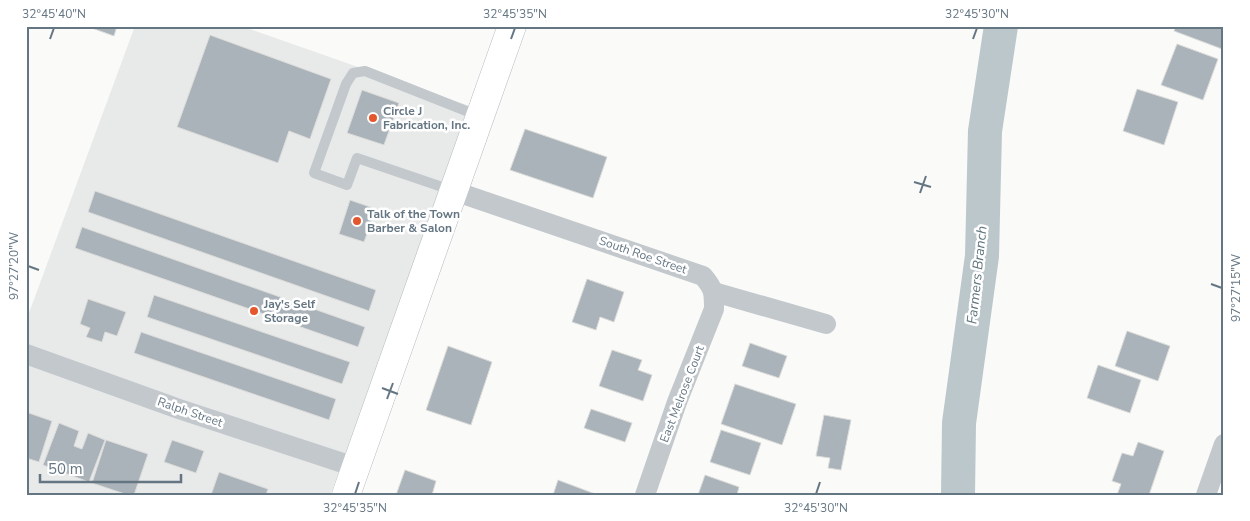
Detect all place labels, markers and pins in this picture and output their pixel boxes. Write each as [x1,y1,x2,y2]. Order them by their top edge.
place label: Circle J Fabrication, Inc. [383,103,470,133]
marker: Circle J Fabrication, Inc. [367,112,379,124]
place label: Talk of the Town Barber & Salon [367,206,460,236]
marker: Talk of the Town Barber & Salon [351,215,363,227]
place label: Jay's Self Storage [263,296,316,326]
marker: Jay's Self Storage [248,305,260,317]

